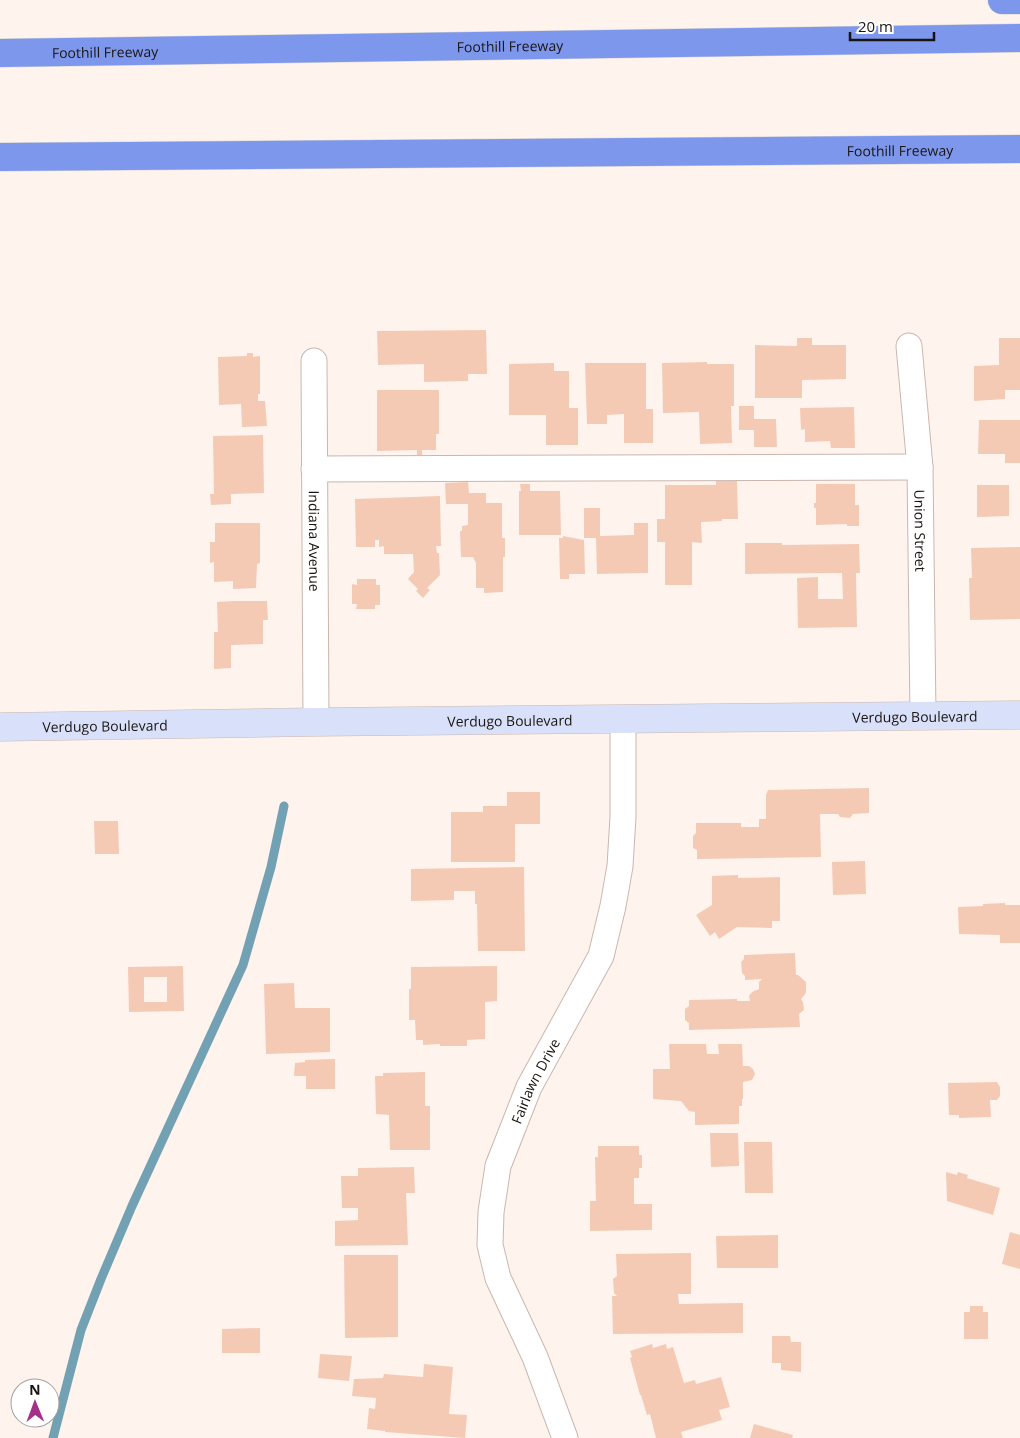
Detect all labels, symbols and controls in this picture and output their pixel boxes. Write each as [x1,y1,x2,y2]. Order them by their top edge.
scale bar [850,10,934,42]
text: 20 m [858,16,893,36]
street label: Foothill Freeway [457,35,564,56]
street label: Foothill Freeway [52,41,159,62]
street label: Foothill Freeway [847,140,954,160]
street label: Union Street [911,489,931,572]
street label: Indiana Avenue [305,490,325,592]
street label: Verdugo Boulevard [852,706,978,726]
street label: Verdugo Boulevard [447,710,573,730]
street label: Verdugo Boulevard [42,715,168,736]
street label: Fairlawn Drive [506,1035,564,1126]
north arrow [10,1378,60,1428]
text: N [29,1380,41,1399]

